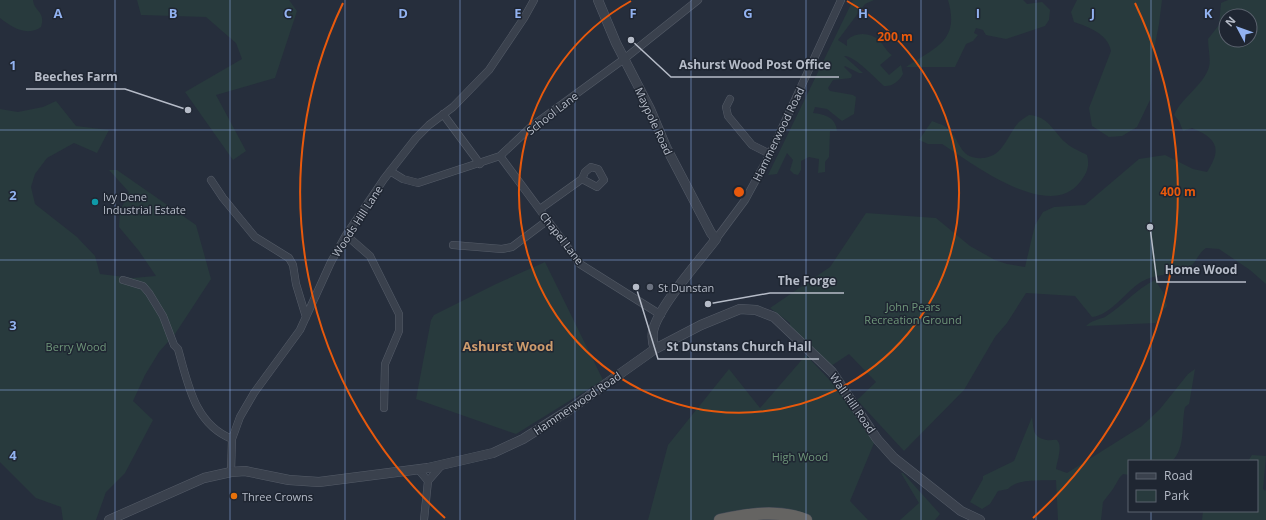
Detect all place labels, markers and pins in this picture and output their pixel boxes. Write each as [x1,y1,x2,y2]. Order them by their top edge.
callout: Ashurst Wood Post Office [671,53,839,77]
callout: Beeches Farm [26,65,125,89]
centre of rings [732,185,746,199]
place label: Ivy Dene Industrial Estate [103,189,186,217]
marker: Ivy Dene Industrial Estate [90,197,100,207]
callout: Home Wood [1157,258,1246,282]
callout: The Forge [770,269,844,293]
place label: St Dunstan [658,280,714,295]
marker: St Dunstan [645,282,655,292]
callout: St Dunstans Church Hall [658,335,819,359]
place label: Three Crowns [242,489,313,504]
marker: Three Crowns [229,491,239,501]

